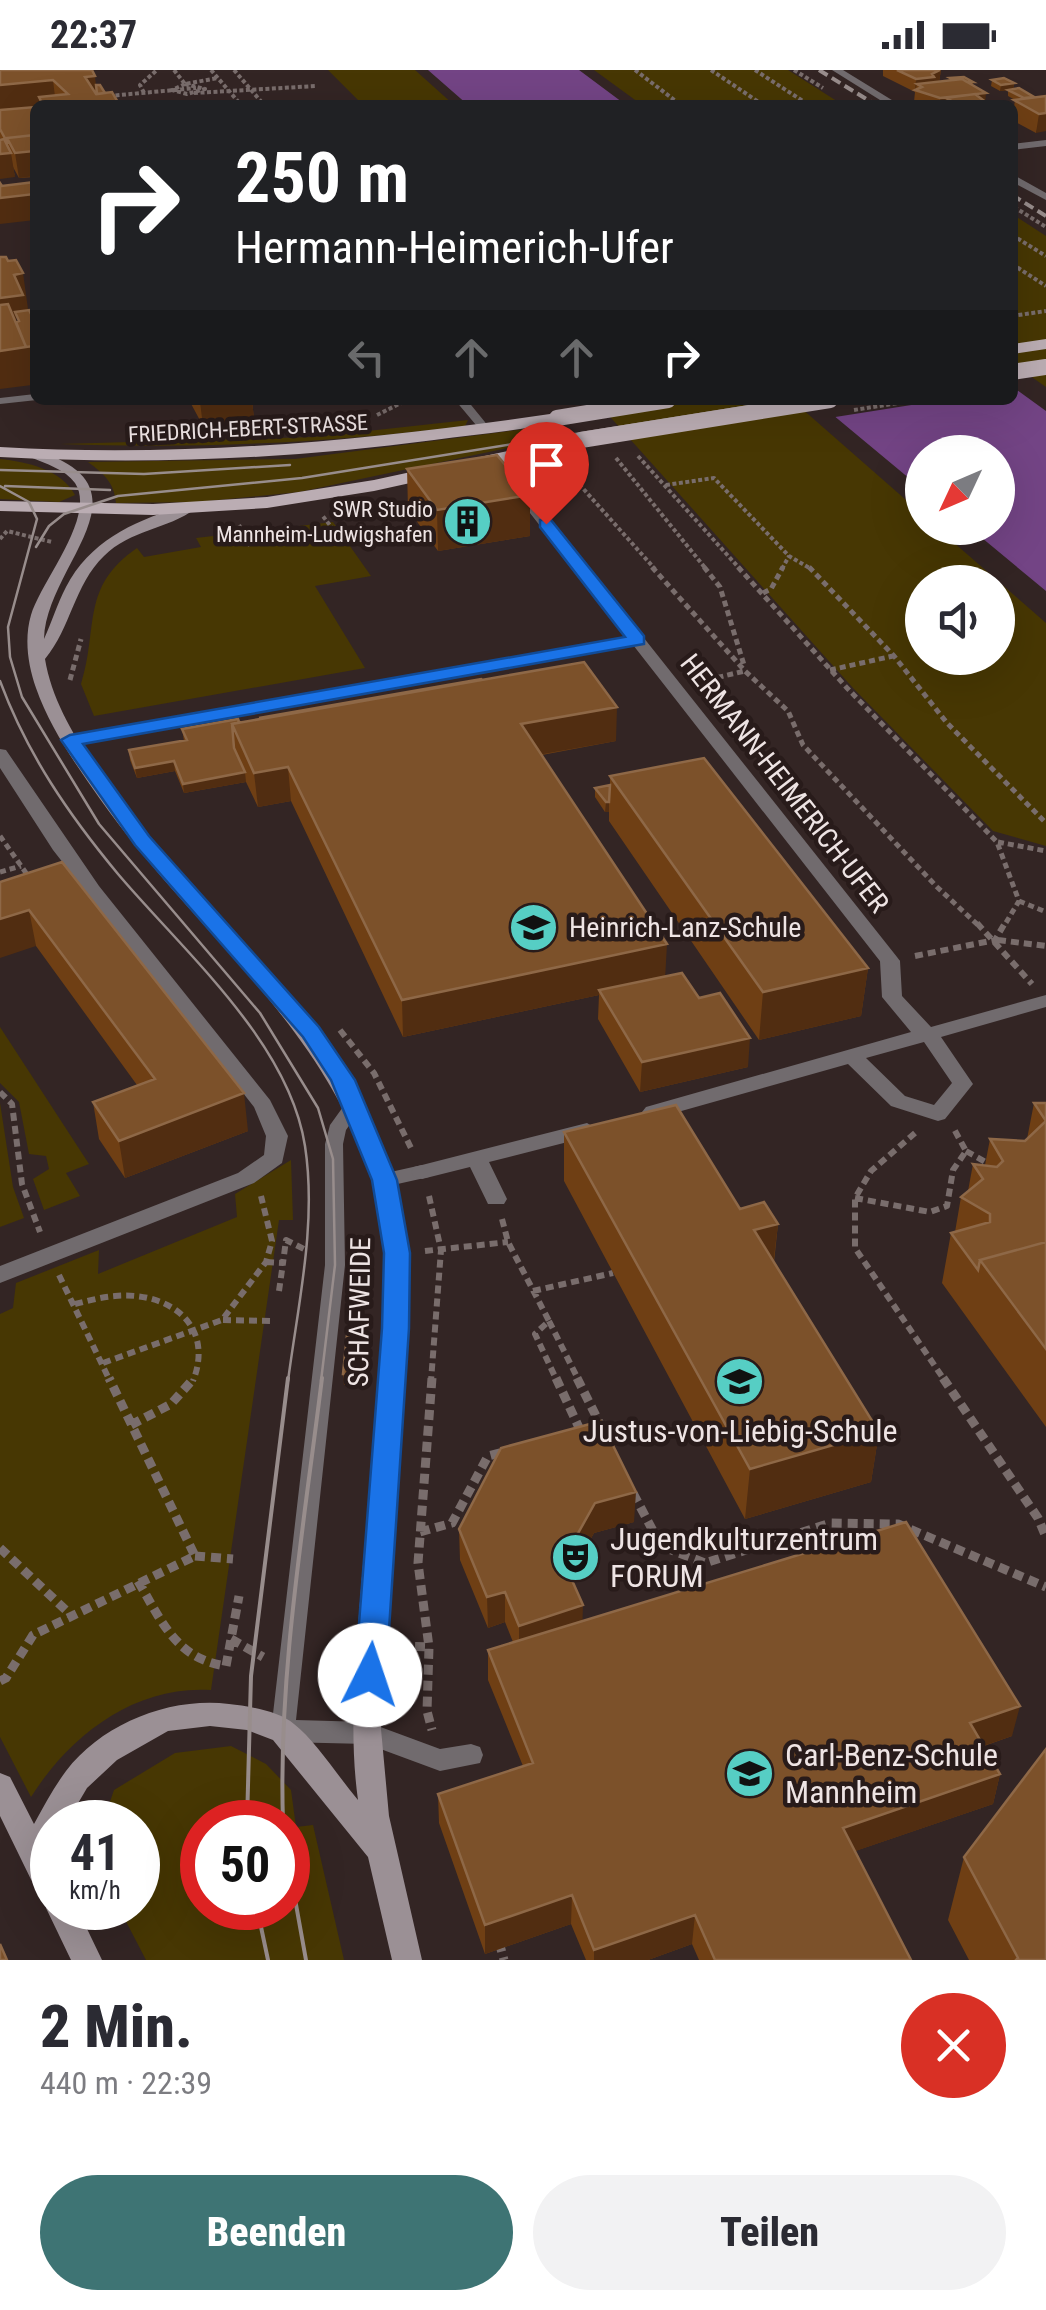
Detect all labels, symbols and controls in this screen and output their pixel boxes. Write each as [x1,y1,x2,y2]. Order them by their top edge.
text: 22:37 [50,13,137,57]
text: 250 m [235,137,409,219]
icon: right [70,140,200,270]
text: Hermann-Heimerich-Ufer [235,221,674,274]
icon: left [339,330,394,385]
icon: ahead [444,330,499,385]
icon: ahead [549,330,604,385]
icon: right [654,330,709,385]
street label: FRIEDRICH-EBERT-STRASSE [127,410,369,447]
pin [504,422,589,525]
north arrow [905,435,1015,545]
map controls [905,435,1015,675]
icon: arrive [519,437,574,492]
building icon: SWR Studio Mannheim-Ludwigshafen [442,496,494,548]
place label: SWR Studio Mannheim-Ludwigshafen [216,497,433,547]
button: sound [905,565,1015,675]
street label: HERMANN-HEIMERICH-UFER [673,648,896,919]
school or university icon: Heinrich-Lanz-Schule [508,901,560,953]
place label: Heinrich-Lanz-Schule [569,911,801,944]
street label: SCHAFWEIDE [342,1237,377,1387]
school or university icon: Justus-von-Liebig-Schule [714,1355,766,1407]
place label: Justus-von-Liebig-Schule [583,1412,898,1450]
place label: Jugendkulturzentrum FORUM [610,1520,878,1595]
theatre icon: Jugendkulturzentrum FORUM [549,1531,601,1583]
position arrow [318,1623,422,1727]
place label: Carl-Benz-Schule Mannheim [785,1736,998,1811]
school or university icon: Carl-Benz-Schule Mannheim [724,1747,776,1799]
speed limit sign: 50 [180,1800,310,1930]
text: 41 [70,1824,120,1882]
text: km/h [69,1876,121,1905]
text: 2 Min. [40,1991,193,2062]
button: close [901,1993,1006,2098]
text: 440 m · 22:39 [40,2064,212,2102]
button: Beenden [40,2175,513,2290]
button: Teilen [533,2175,1006,2290]

